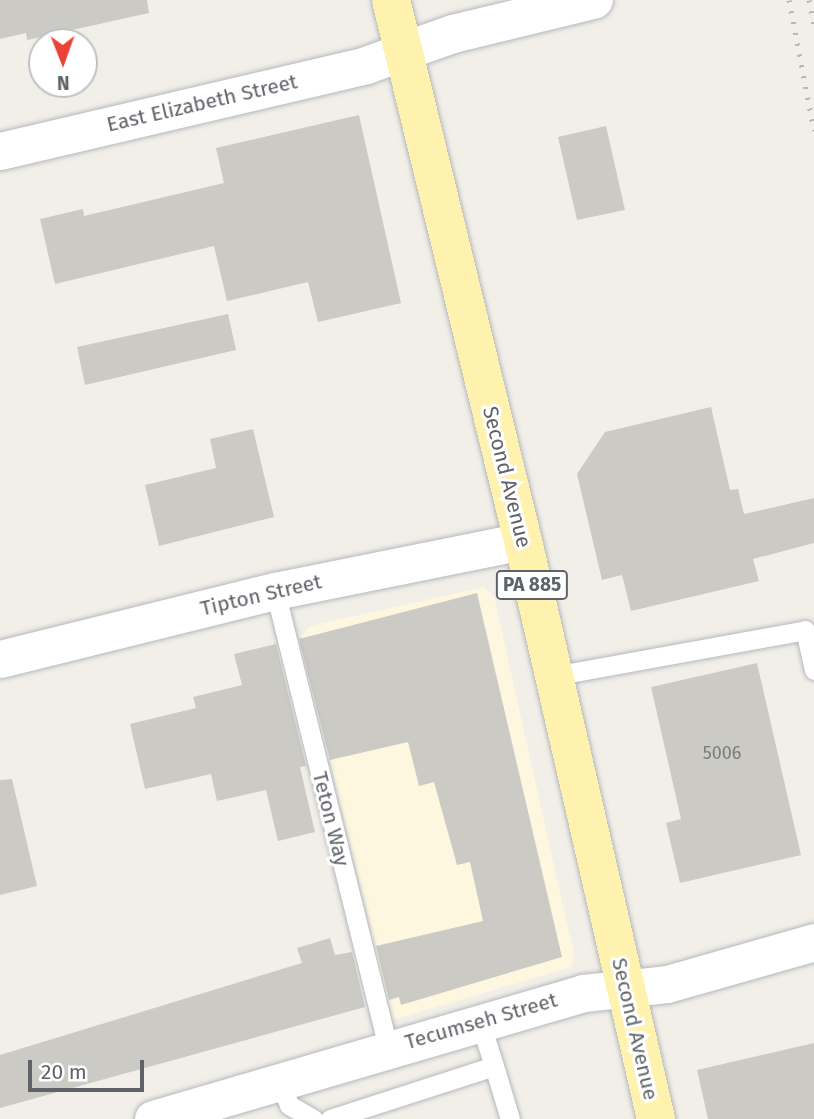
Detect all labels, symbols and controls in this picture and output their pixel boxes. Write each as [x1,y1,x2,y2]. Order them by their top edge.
north arrow [28,28,98,98]
street label: East Elizabeth Street [104,69,300,137]
text: N [57,71,70,94]
street label: Second Avenue [477,404,537,550]
street label: Tipton Street [198,569,324,621]
road number: PA 885 [495,570,569,600]
house number: 5006 [703,742,741,764]
street label: Teton Way [307,769,355,869]
street label: Second Avenue [606,956,664,1102]
street label: Tecumseh Street [402,987,560,1055]
scale bar [32,1046,147,1090]
text: 20 m [41,1059,87,1085]

